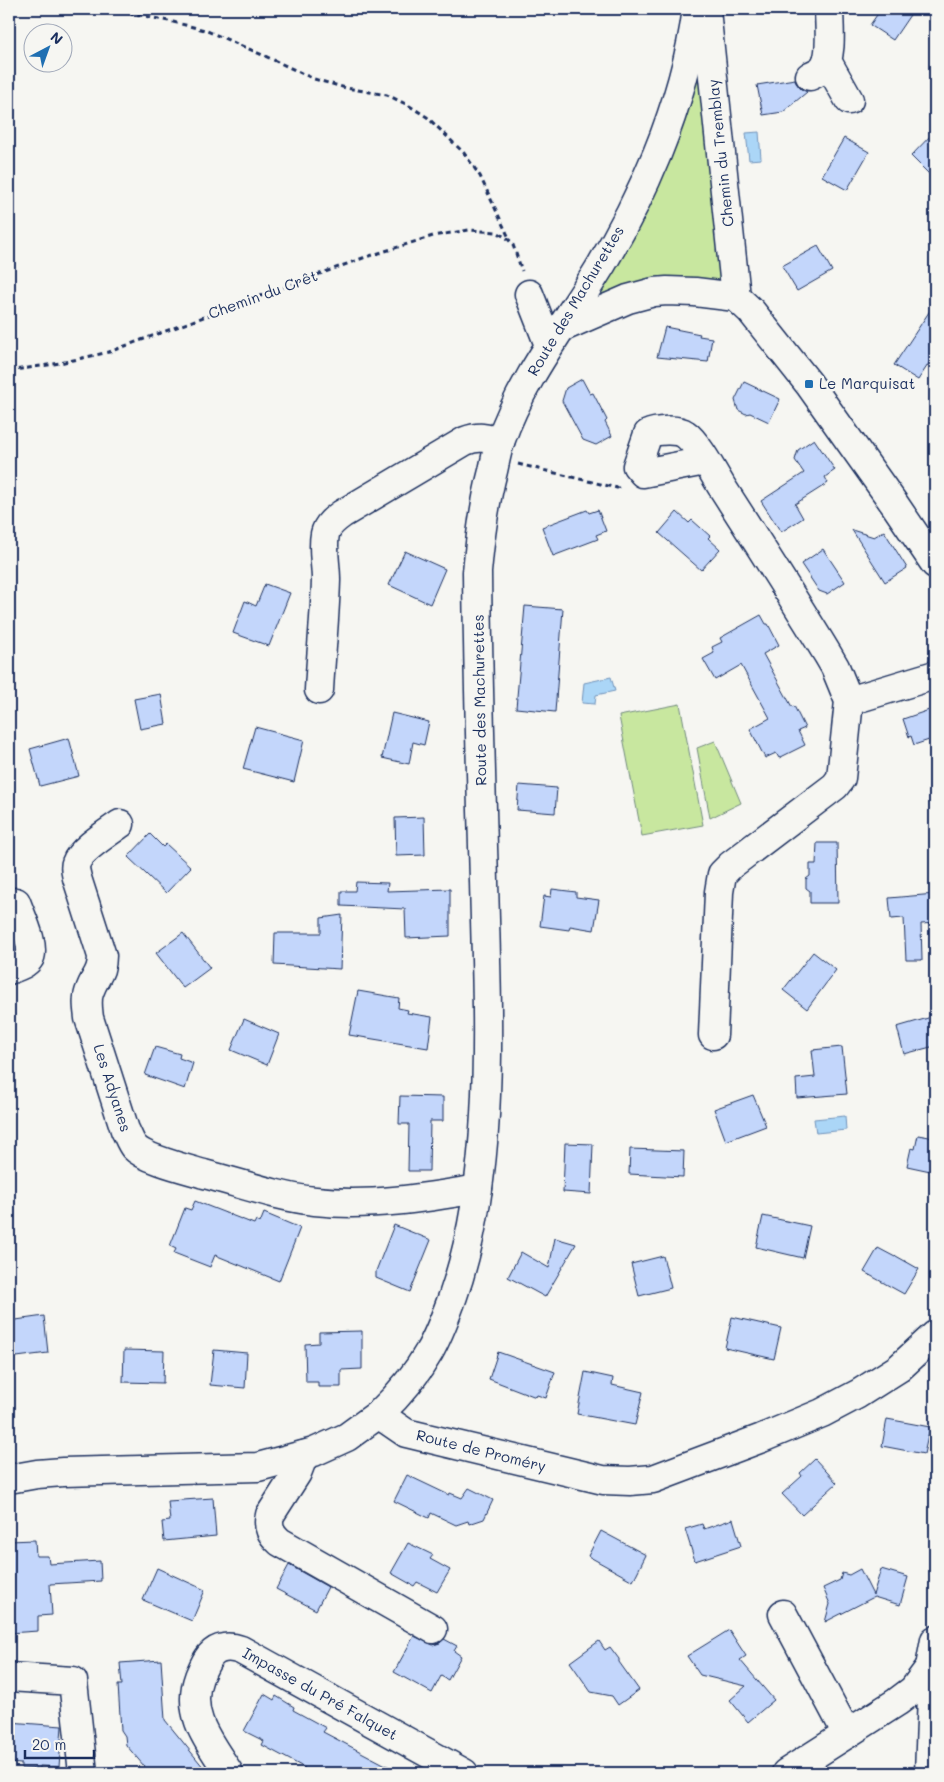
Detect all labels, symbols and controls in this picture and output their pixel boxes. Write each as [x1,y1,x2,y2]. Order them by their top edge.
north arrow [22,22,72,72]
text: N [47,27,67,48]
street label: Chemin du Tremblay [702,78,738,228]
street label: Route des Machurettes [522,222,628,379]
street label: Chemin du Crêt [205,265,320,323]
place label: Le Marquisat [819,373,915,393]
marker: Le Marquisat [803,378,815,390]
street label: Route des Machurettes [468,614,490,786]
street label: Les Adyanes [89,1041,137,1134]
street label: Route de Proméry [414,1424,548,1476]
street label: Impasse du Pré Falquet [239,1642,402,1744]
scale bar [25,1727,94,1759]
text: 20 m [32,1734,66,1754]

